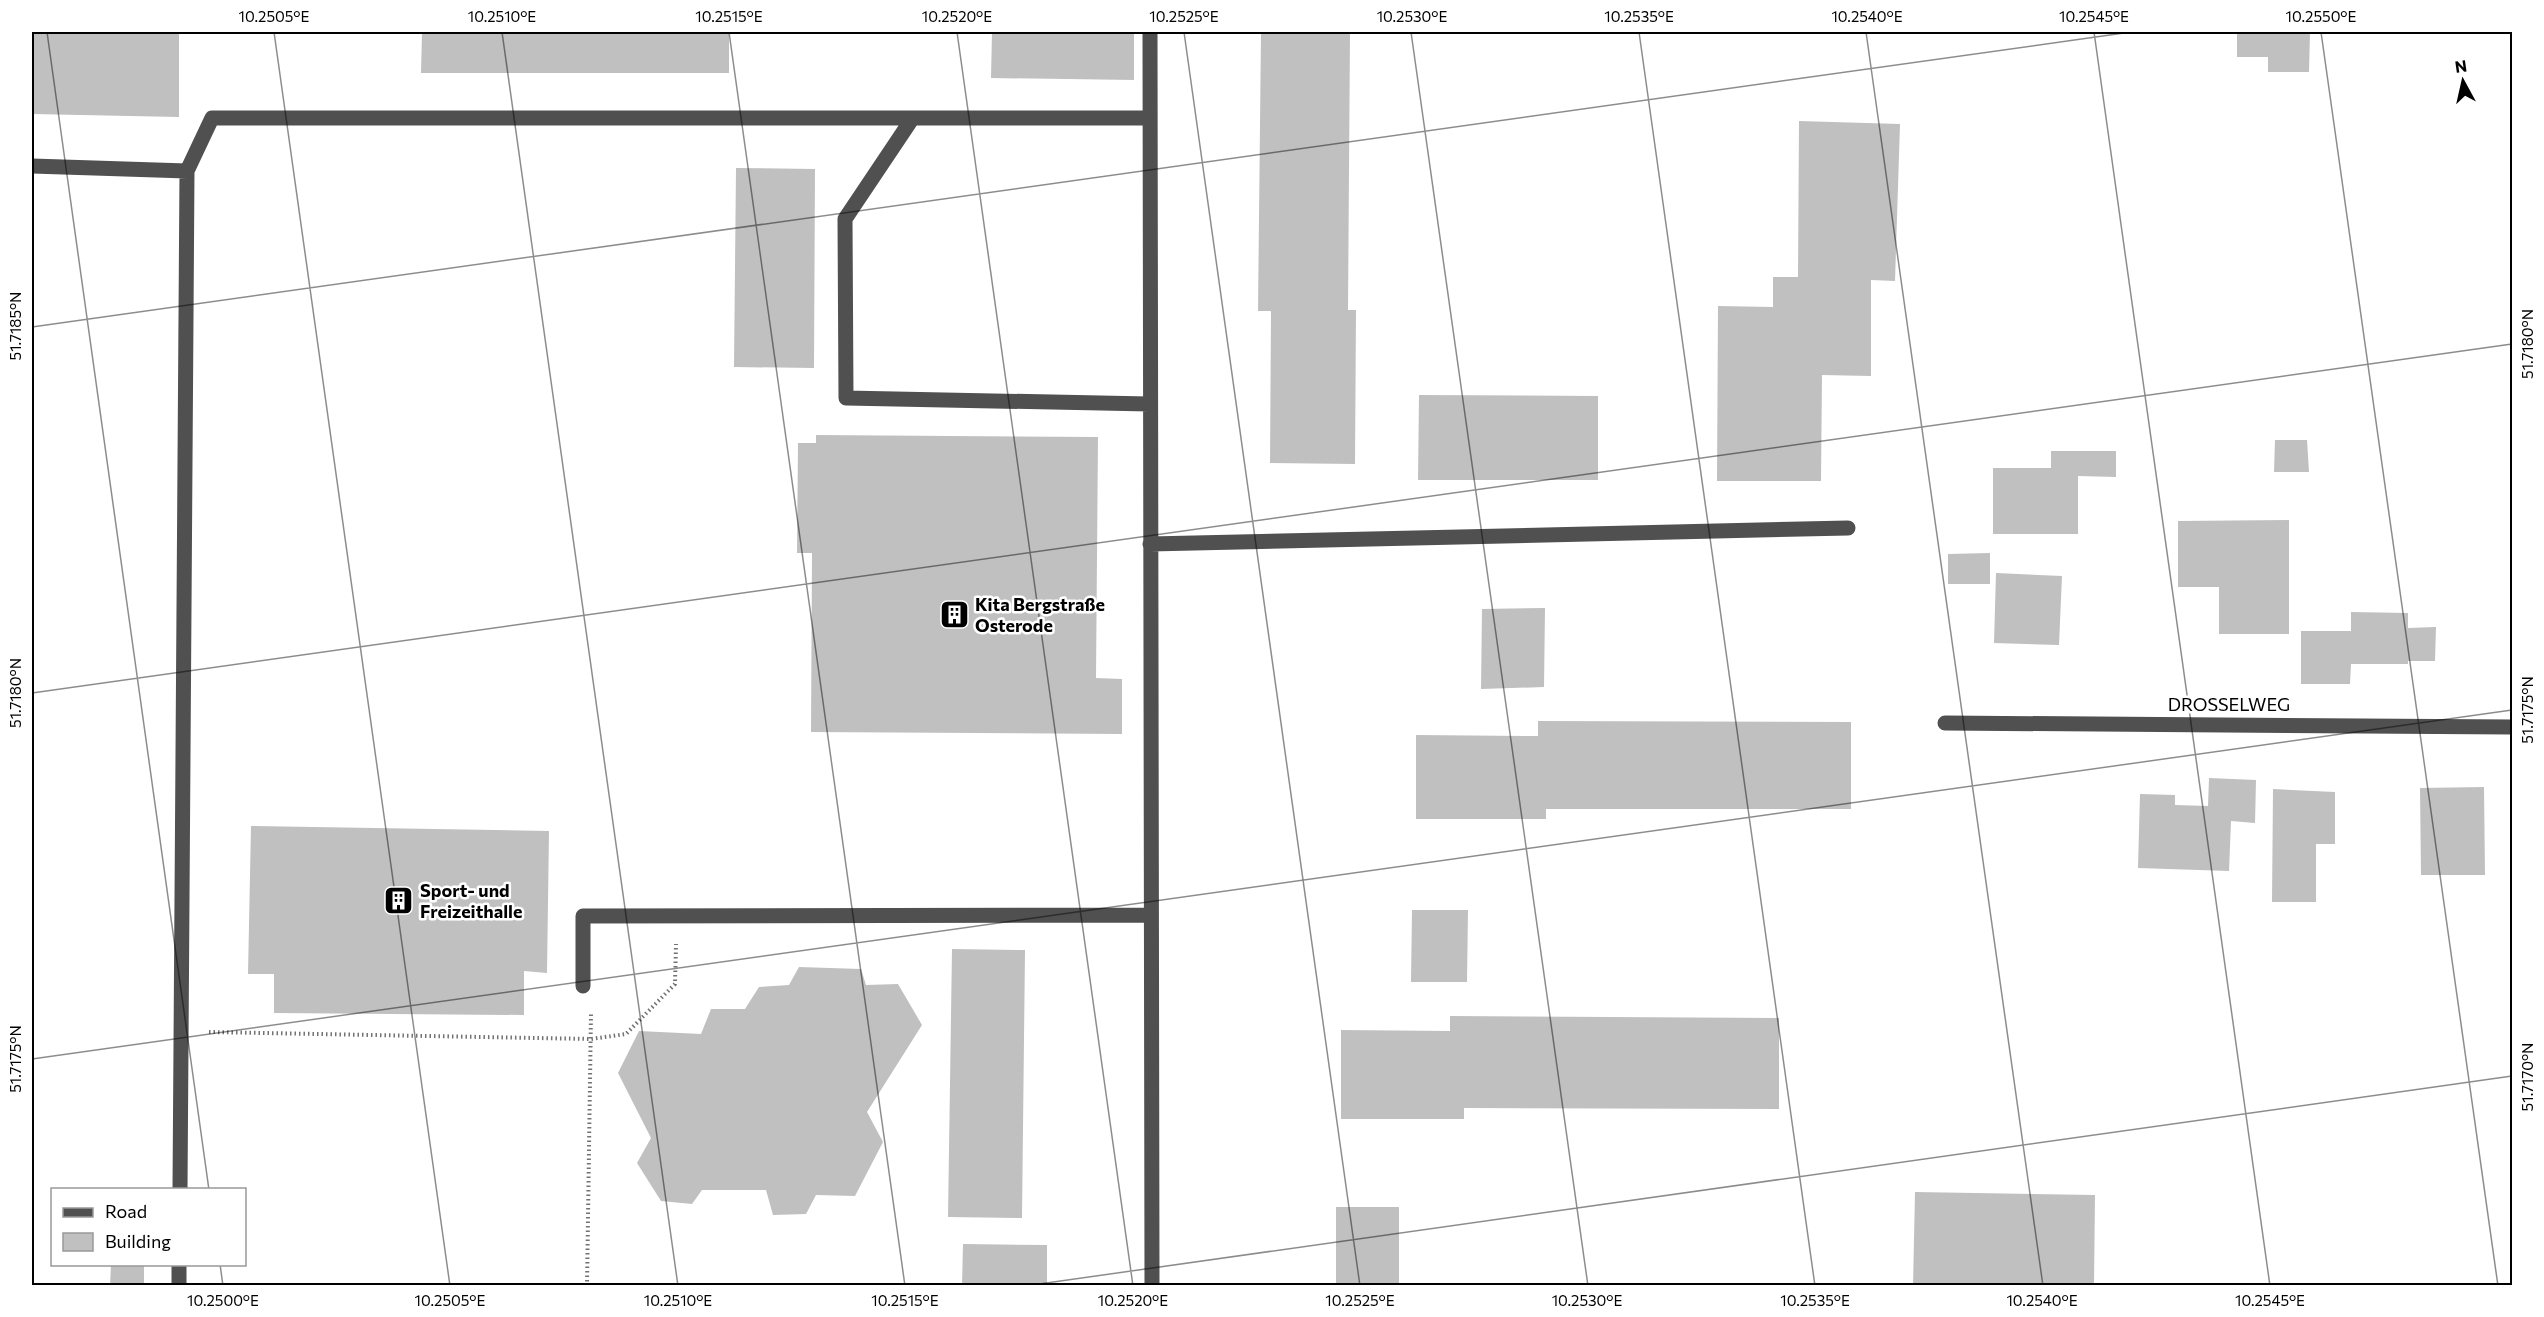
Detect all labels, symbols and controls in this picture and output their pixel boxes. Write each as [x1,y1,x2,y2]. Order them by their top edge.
text: 10.2505°E [239,7,309,25]
text: 10.2510°E [468,7,536,25]
text: 10.2515°E [695,7,763,25]
text: 10.2520°E [922,7,992,25]
text: 10.2525°E [1149,7,1219,25]
text: 10.2530°E [1377,7,1447,25]
text: 10.2535°E [1604,7,1674,25]
text: 10.2540°E [1831,7,1903,25]
text: 10.2545°E [2059,7,2129,25]
text: 10.2550°E [2286,7,2356,25]
north arrow [2433,51,2493,111]
text: N [2454,55,2468,76]
text: 51.7185°N [6,292,24,360]
text: 51.7180°N [2518,309,2536,379]
place label: Kita Bergstraße Osterode [975,593,1105,636]
building icon: Kita Bergstraße Osterode [938,599,970,631]
text: 51.7180°N [6,658,24,728]
text: 51.7175°N [2518,676,2536,744]
street label: DROSSELWEG [2168,693,2290,715]
place label: Sport- und Freizeithalle [420,879,522,922]
building icon: Sport- und Freizeithalle [383,885,415,917]
text: 51.7175°N [6,1025,24,1093]
text: 51.7170°N [2518,1043,2536,1111]
legend [51,1188,246,1266]
text: Road [105,1200,147,1222]
text: Building [105,1230,171,1252]
text: 10.2500°E [187,1291,259,1309]
text: 10.2505°E [415,1291,485,1309]
text: 10.2510°E [644,1291,712,1309]
text: 10.2515°E [871,1291,939,1309]
text: 10.2520°E [1098,1291,1168,1309]
text: 10.2525°E [1325,1291,1395,1309]
text: 10.2530°E [1552,1291,1622,1309]
text: 10.2535°E [1780,1291,1850,1309]
text: 10.2540°E [2006,1291,2078,1309]
text: 10.2545°E [2235,1291,2305,1309]

